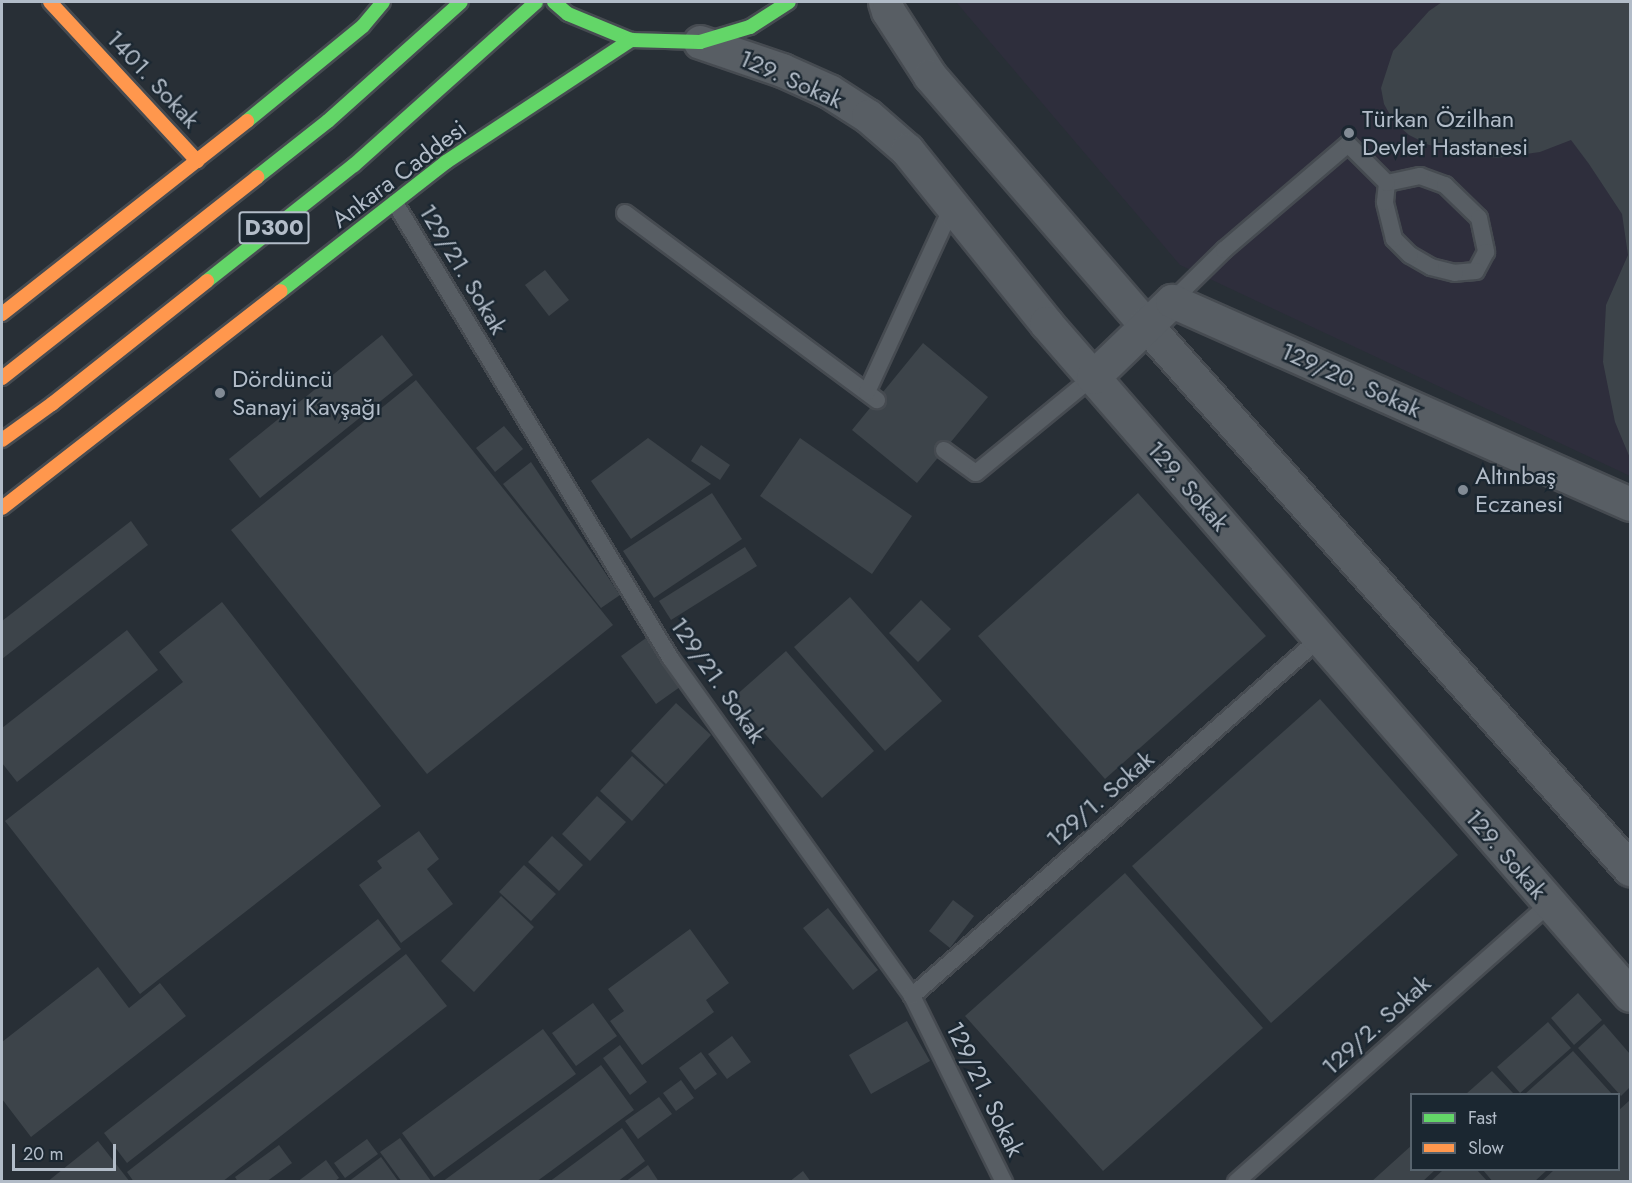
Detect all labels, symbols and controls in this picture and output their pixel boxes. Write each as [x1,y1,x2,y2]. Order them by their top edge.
street label: 1401. Sokak [100,24,206,134]
street label: 129. Sokak [735,43,847,115]
place label: Türkan Özilhan Devlet Hastanesi [1362,105,1528,161]
street label: Ankara Caddesi [326,114,472,234]
marker: Türkan Özilhan Devlet Hastanesi [1340,124,1358,142]
street label: 129/21. Sokak [413,199,513,339]
road number: D300 [238,209,310,247]
street label: 129/20. Sokak [1276,336,1426,424]
place label: Dördüncü Sanayi Kavşağı [232,365,381,421]
marker: Dördüncü Sanayi Kavşağı [213,386,227,400]
street label: 129. Sokak [1141,435,1235,537]
place label: Altınbaş Eczanesi [1475,462,1563,518]
marker: Altınbaş Eczanesi [1456,483,1470,497]
street label: 129/21. Sokak [664,612,772,748]
street label: 129/1. Sokak [1040,744,1160,854]
street label: 129. Sokak [1459,803,1553,905]
street label: 129/2. Sokak [1316,969,1436,1081]
street label: 129/21. Sokak [940,1017,1030,1161]
legend [1410,1093,1620,1171]
text: Fast [1468,1105,1497,1131]
scale bar [15,1132,118,1170]
text: Slow [1468,1135,1504,1161]
text: 20 m [23,1141,63,1167]

